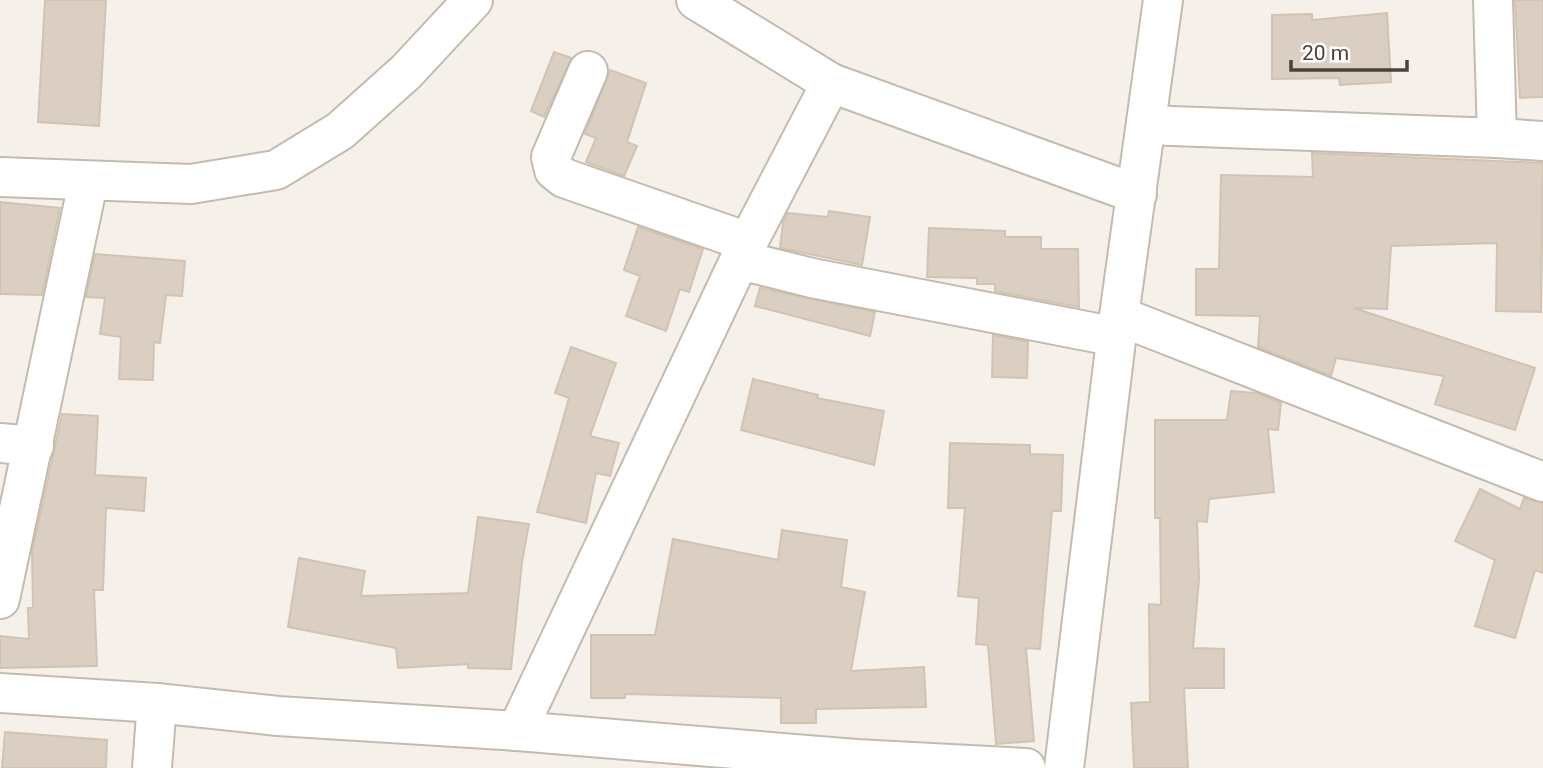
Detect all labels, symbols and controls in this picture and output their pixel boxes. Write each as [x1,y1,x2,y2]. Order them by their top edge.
scale bar [1291,28,1406,72]
text: 20 m [1302,41,1349,65]

